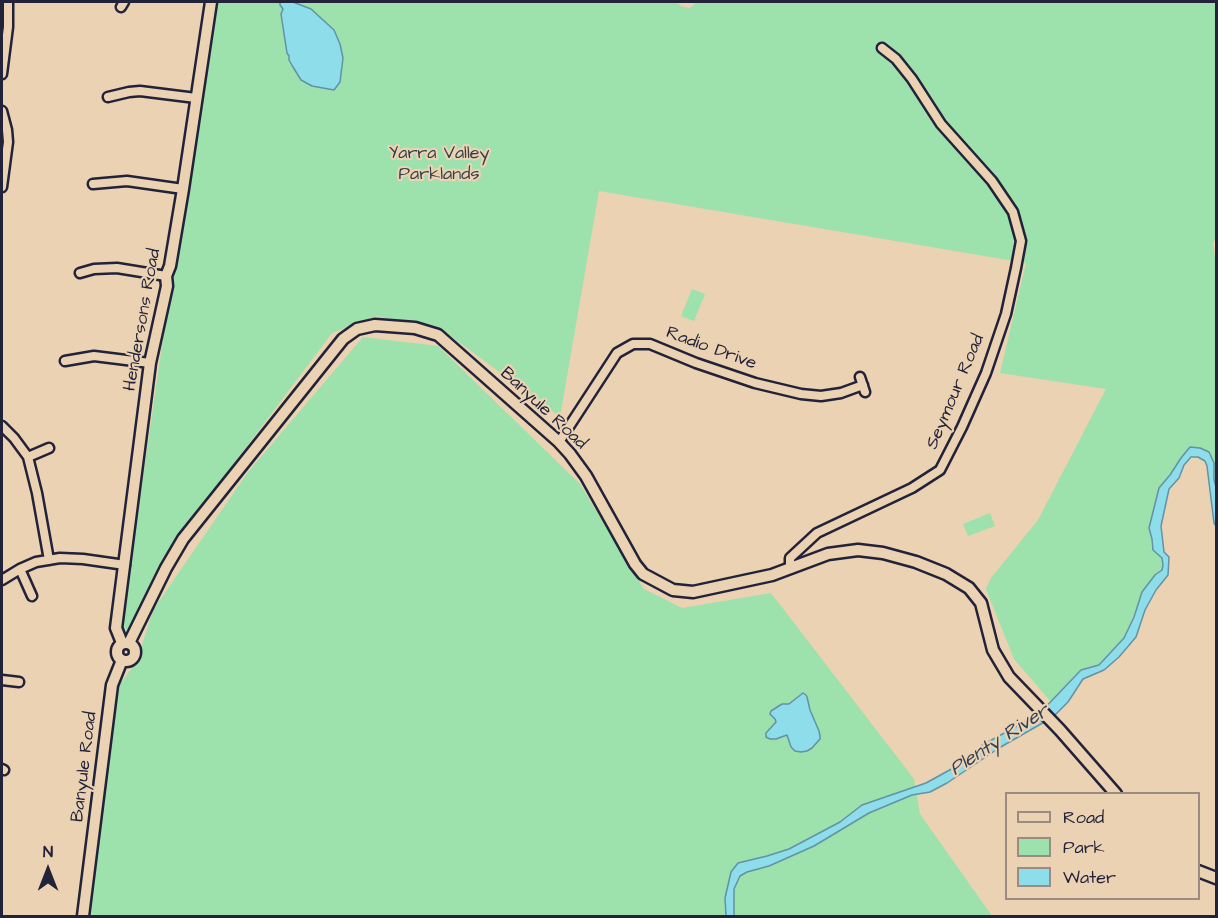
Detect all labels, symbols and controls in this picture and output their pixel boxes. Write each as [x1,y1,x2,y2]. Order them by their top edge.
park label: Yarra Valley Parklands [389,143,489,186]
street label: Hendersons Road [120,247,166,393]
street label: Radio Drive [663,323,759,375]
street label: Seymour Road [922,331,990,453]
street label: Banyule Road [495,363,591,455]
water label: Plenty River [946,700,1054,782]
street label: Banyule Road [68,711,102,823]
legend [1005,792,1200,900]
text: Road [1063,805,1104,830]
text: Park [1063,835,1105,860]
north arrow [18,840,78,900]
text: N [43,841,53,863]
text: Water [1063,865,1116,890]

